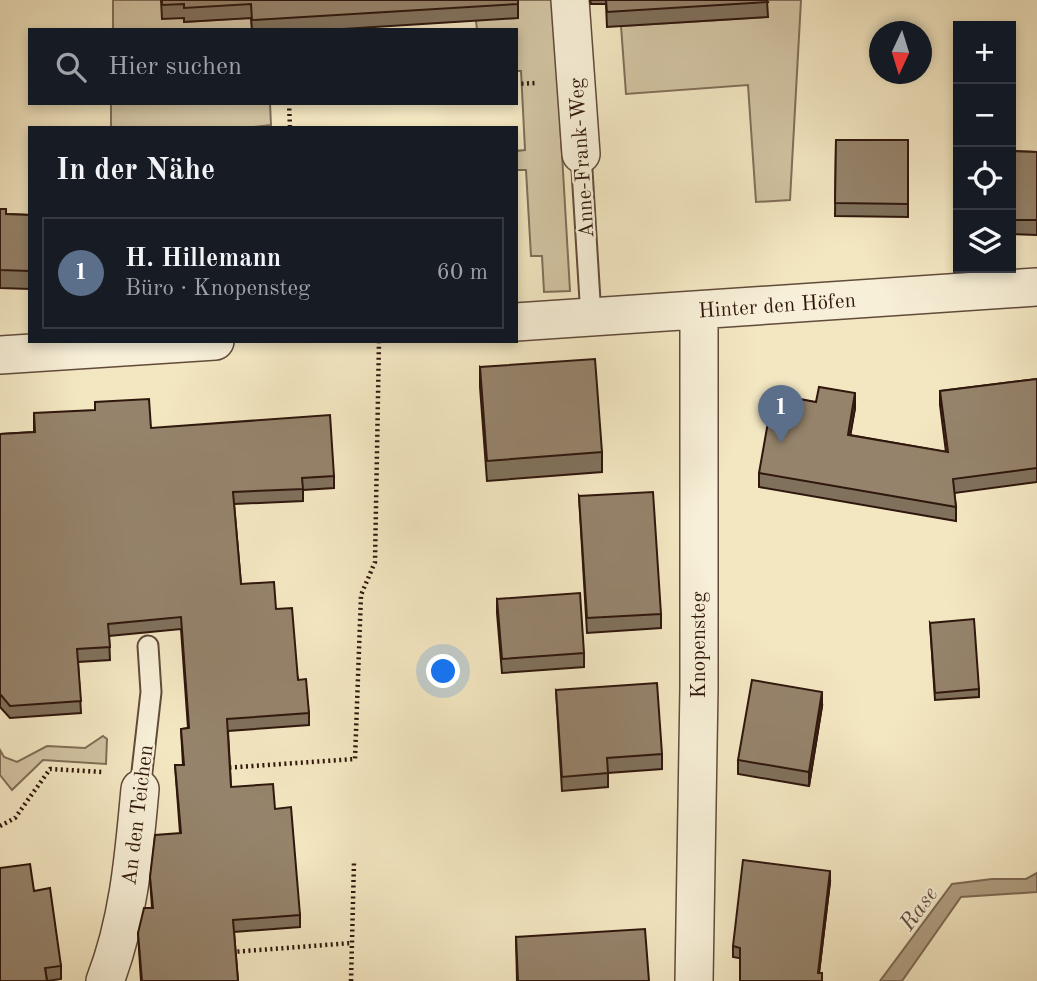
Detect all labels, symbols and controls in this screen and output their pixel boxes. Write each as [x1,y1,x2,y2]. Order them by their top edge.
north arrow [869,21,932,84]
map controls [953,21,1016,273]
button: + [953,21,1016,84]
search box [28,28,518,105]
icon: search [52,48,90,86]
text: Hier suchen [108,54,242,80]
street label: Anne-Frank-Weg [566,76,599,239]
button: − [953,84,1016,147]
button: locate [953,147,1016,210]
text: In der Nähe [56,156,215,186]
button: layers [953,210,1016,273]
text: H. Hillemann [125,246,281,272]
text: 1 [74,261,88,284]
text: 60 m [437,261,488,284]
text: Büro · Knopensteg [125,277,310,300]
street label: Hinter den Höfen [698,291,857,322]
pin: 1 [758,385,804,443]
street label: Knopensteg [689,591,710,698]
your location [426,654,460,688]
street label: An den Teichen [119,744,158,887]
water label: Rase [895,883,943,936]

